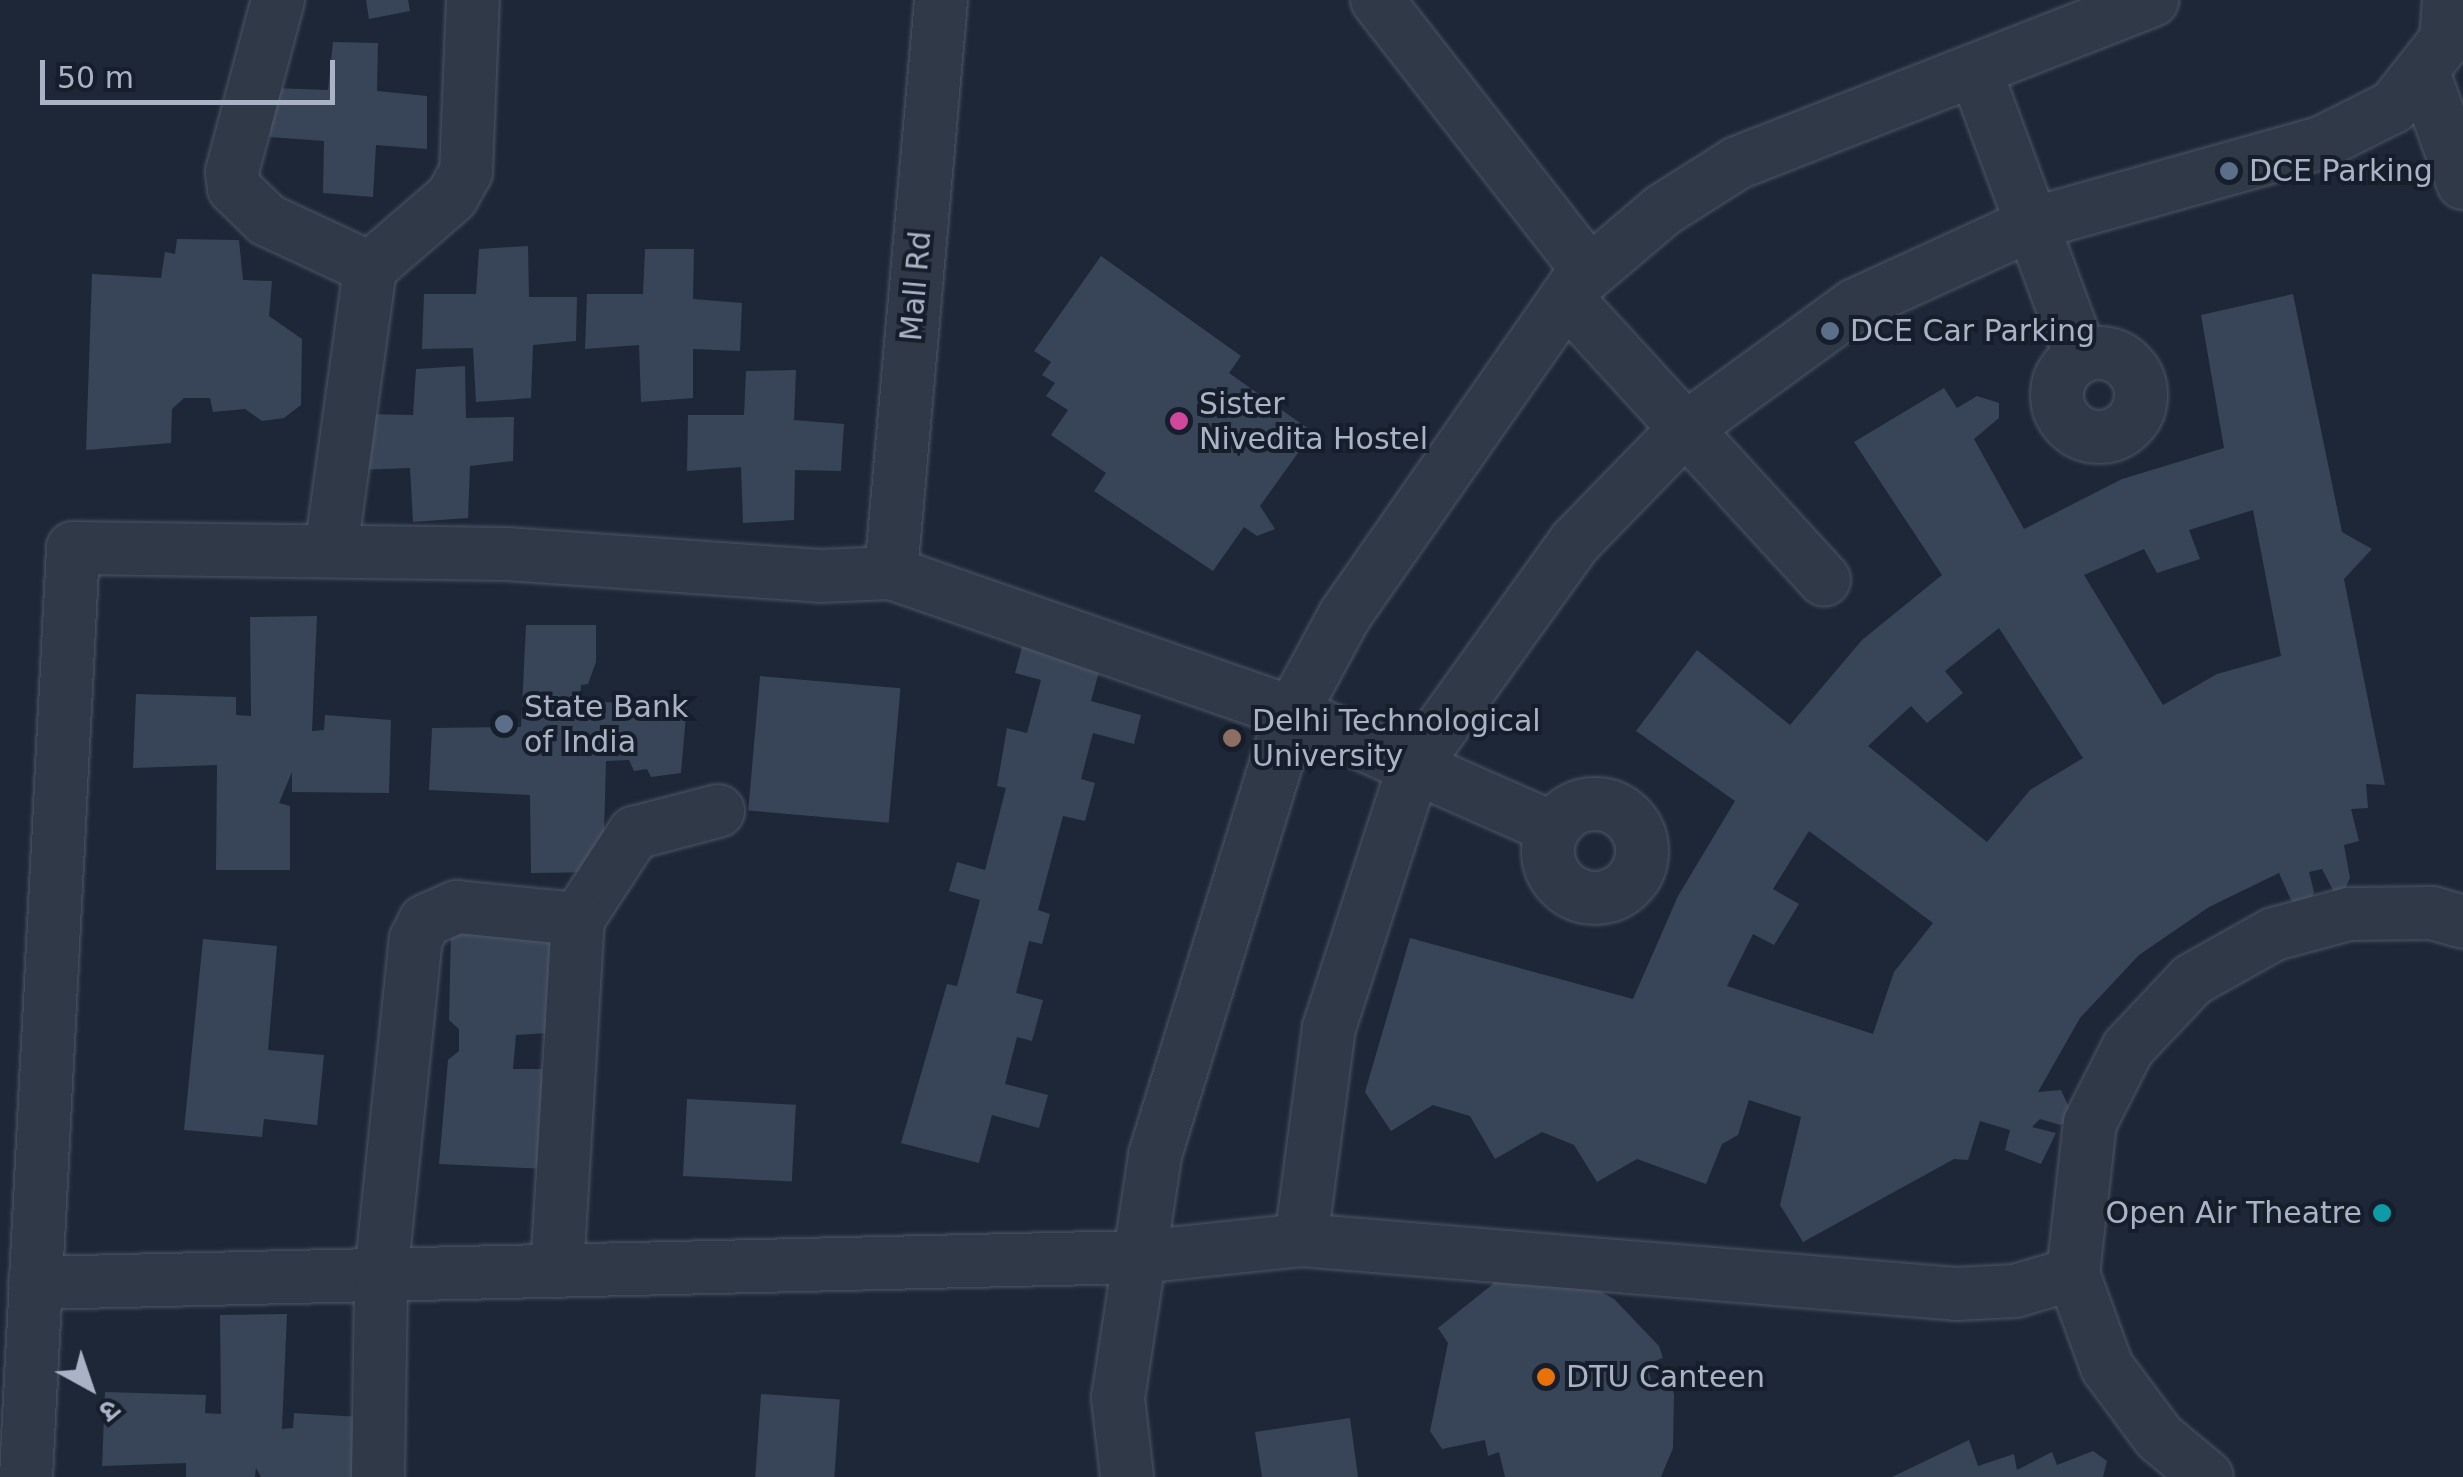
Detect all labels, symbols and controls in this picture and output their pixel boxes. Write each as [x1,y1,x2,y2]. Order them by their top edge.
scale bar [45,40,340,102]
text: 50 m [57,60,134,95]
place label: DCE Parking [2249,153,2433,189]
marker: DCE Parking [2218,160,2240,182]
street label: Mall Rd [893,229,939,343]
place label: DCE Car Parking [1850,313,2095,349]
marker: DCE Car Parking [1819,320,1841,342]
place label: Sister Nivedita Hostel [1199,386,1428,456]
marker: Sister Nivedita Hostel [1168,410,1190,432]
place label: State Bank of India [524,689,688,760]
place label: Delhi Technological University [1252,703,1541,774]
marker: State Bank of India [493,713,515,735]
marker: Delhi Technological University [1221,727,1243,749]
place label: Open Air Theatre [2106,1195,2362,1231]
marker: Open Air Theatre [2371,1202,2393,1224]
north arrow [40,1337,140,1437]
place label: DTU Canteen [1566,1359,1765,1395]
marker: DTU Canteen [1535,1366,1557,1388]
text: उ [93,1392,126,1428]

